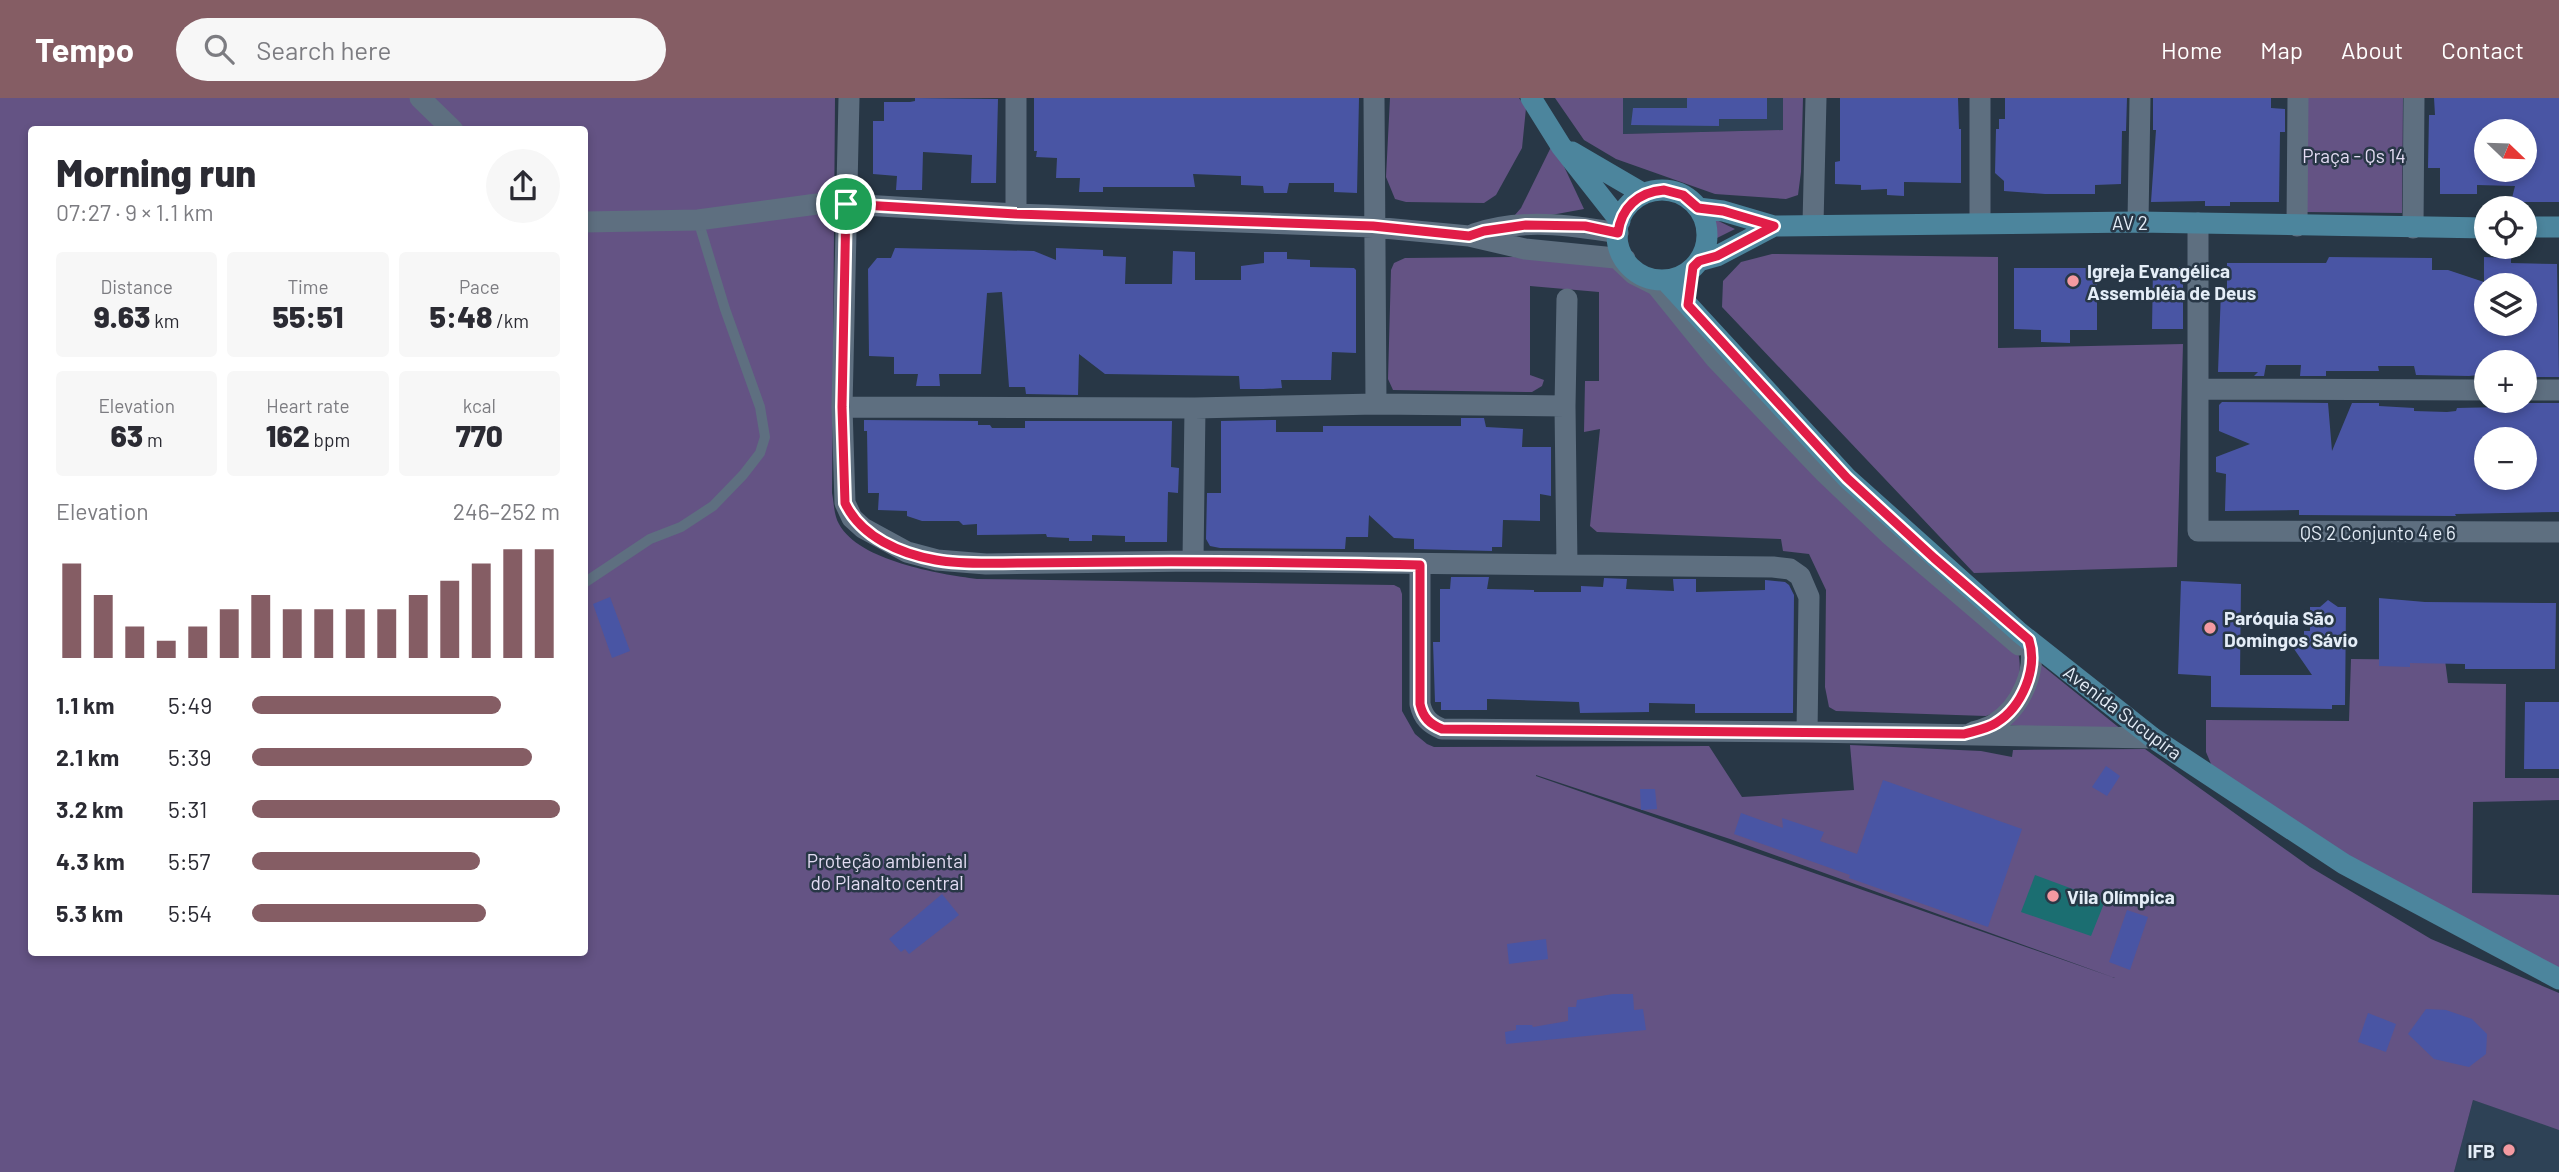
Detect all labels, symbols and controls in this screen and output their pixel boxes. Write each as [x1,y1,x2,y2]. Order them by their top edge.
search box [176,18,666,81]
text: Tempo [35,29,134,69]
icon: search [200,30,238,68]
text: Search here [256,34,391,65]
text: Home [2161,35,2222,64]
text: Map [2260,35,2303,64]
text: About [2341,35,2403,64]
text: Contact [2441,35,2524,64]
north arrow [2474,119,2538,182]
map controls [2474,119,2537,490]
park label: Praça - Qs 14 [2302,144,2406,167]
text: Morning run [56,149,256,195]
button: share [486,149,560,223]
pin [816,174,876,234]
icon: arrive [827,185,865,223]
button: locate [2474,196,2537,259]
text: 07:27 · 9 × 1.1 km [56,198,213,226]
street label: AV 2 [2112,211,2148,234]
place label: Igreja Evangélica Assembléia de Deus [2087,259,2256,304]
marker: Igreja Evangélica Assembléia de Deus [2065,273,2081,289]
button: layers [2474,273,2537,336]
text: Distance [100,275,173,298]
text: Time [287,275,329,298]
text: Pace [459,275,500,298]
text: 9.63 [94,298,151,334]
text: 55:51 [273,298,343,334]
text: 5:48 [430,298,492,334]
text: km [151,309,180,332]
text: /km [492,309,529,332]
button: + [2474,350,2537,413]
text: Elevation [98,394,175,417]
text: Heart rate [266,394,350,417]
text: kcal [463,394,496,417]
text: 63 [111,417,143,453]
text: 162 [266,417,310,453]
text: 770 [456,417,503,453]
button: − [2474,427,2537,490]
text: m [143,428,163,451]
text: bpm [310,428,350,451]
text: Elevation [56,497,149,525]
text: 246–252 m [453,497,560,525]
street label: QS 2 Conjunto 4 e 6 [2300,521,2456,544]
place label: Paróquia São Domingos Sávio [2224,606,2358,651]
marker: Paróquia São Domingos Sávio [2202,620,2218,636]
street label: Avenida Sucupira [2059,660,2187,764]
text: 1.1 km [56,691,115,719]
text: 5:49 [168,691,212,719]
text: 2.1 km [56,743,119,771]
text: 5:39 [168,743,211,771]
text: 3.2 km [56,795,124,823]
text: 5:31 [168,795,207,823]
text: 4.3 km [56,847,125,875]
text: 5:57 [168,847,210,875]
park label: Proteção ambiental do Planalto central [807,849,967,894]
place label: Vila Olímpica [2067,885,2175,908]
marker: Vila Olímpica [2045,888,2061,904]
text: 5.3 km [56,899,123,927]
text: 5:54 [168,899,212,927]
place label: IFB [2468,1139,2495,1162]
marker: IFB [2501,1142,2517,1158]

